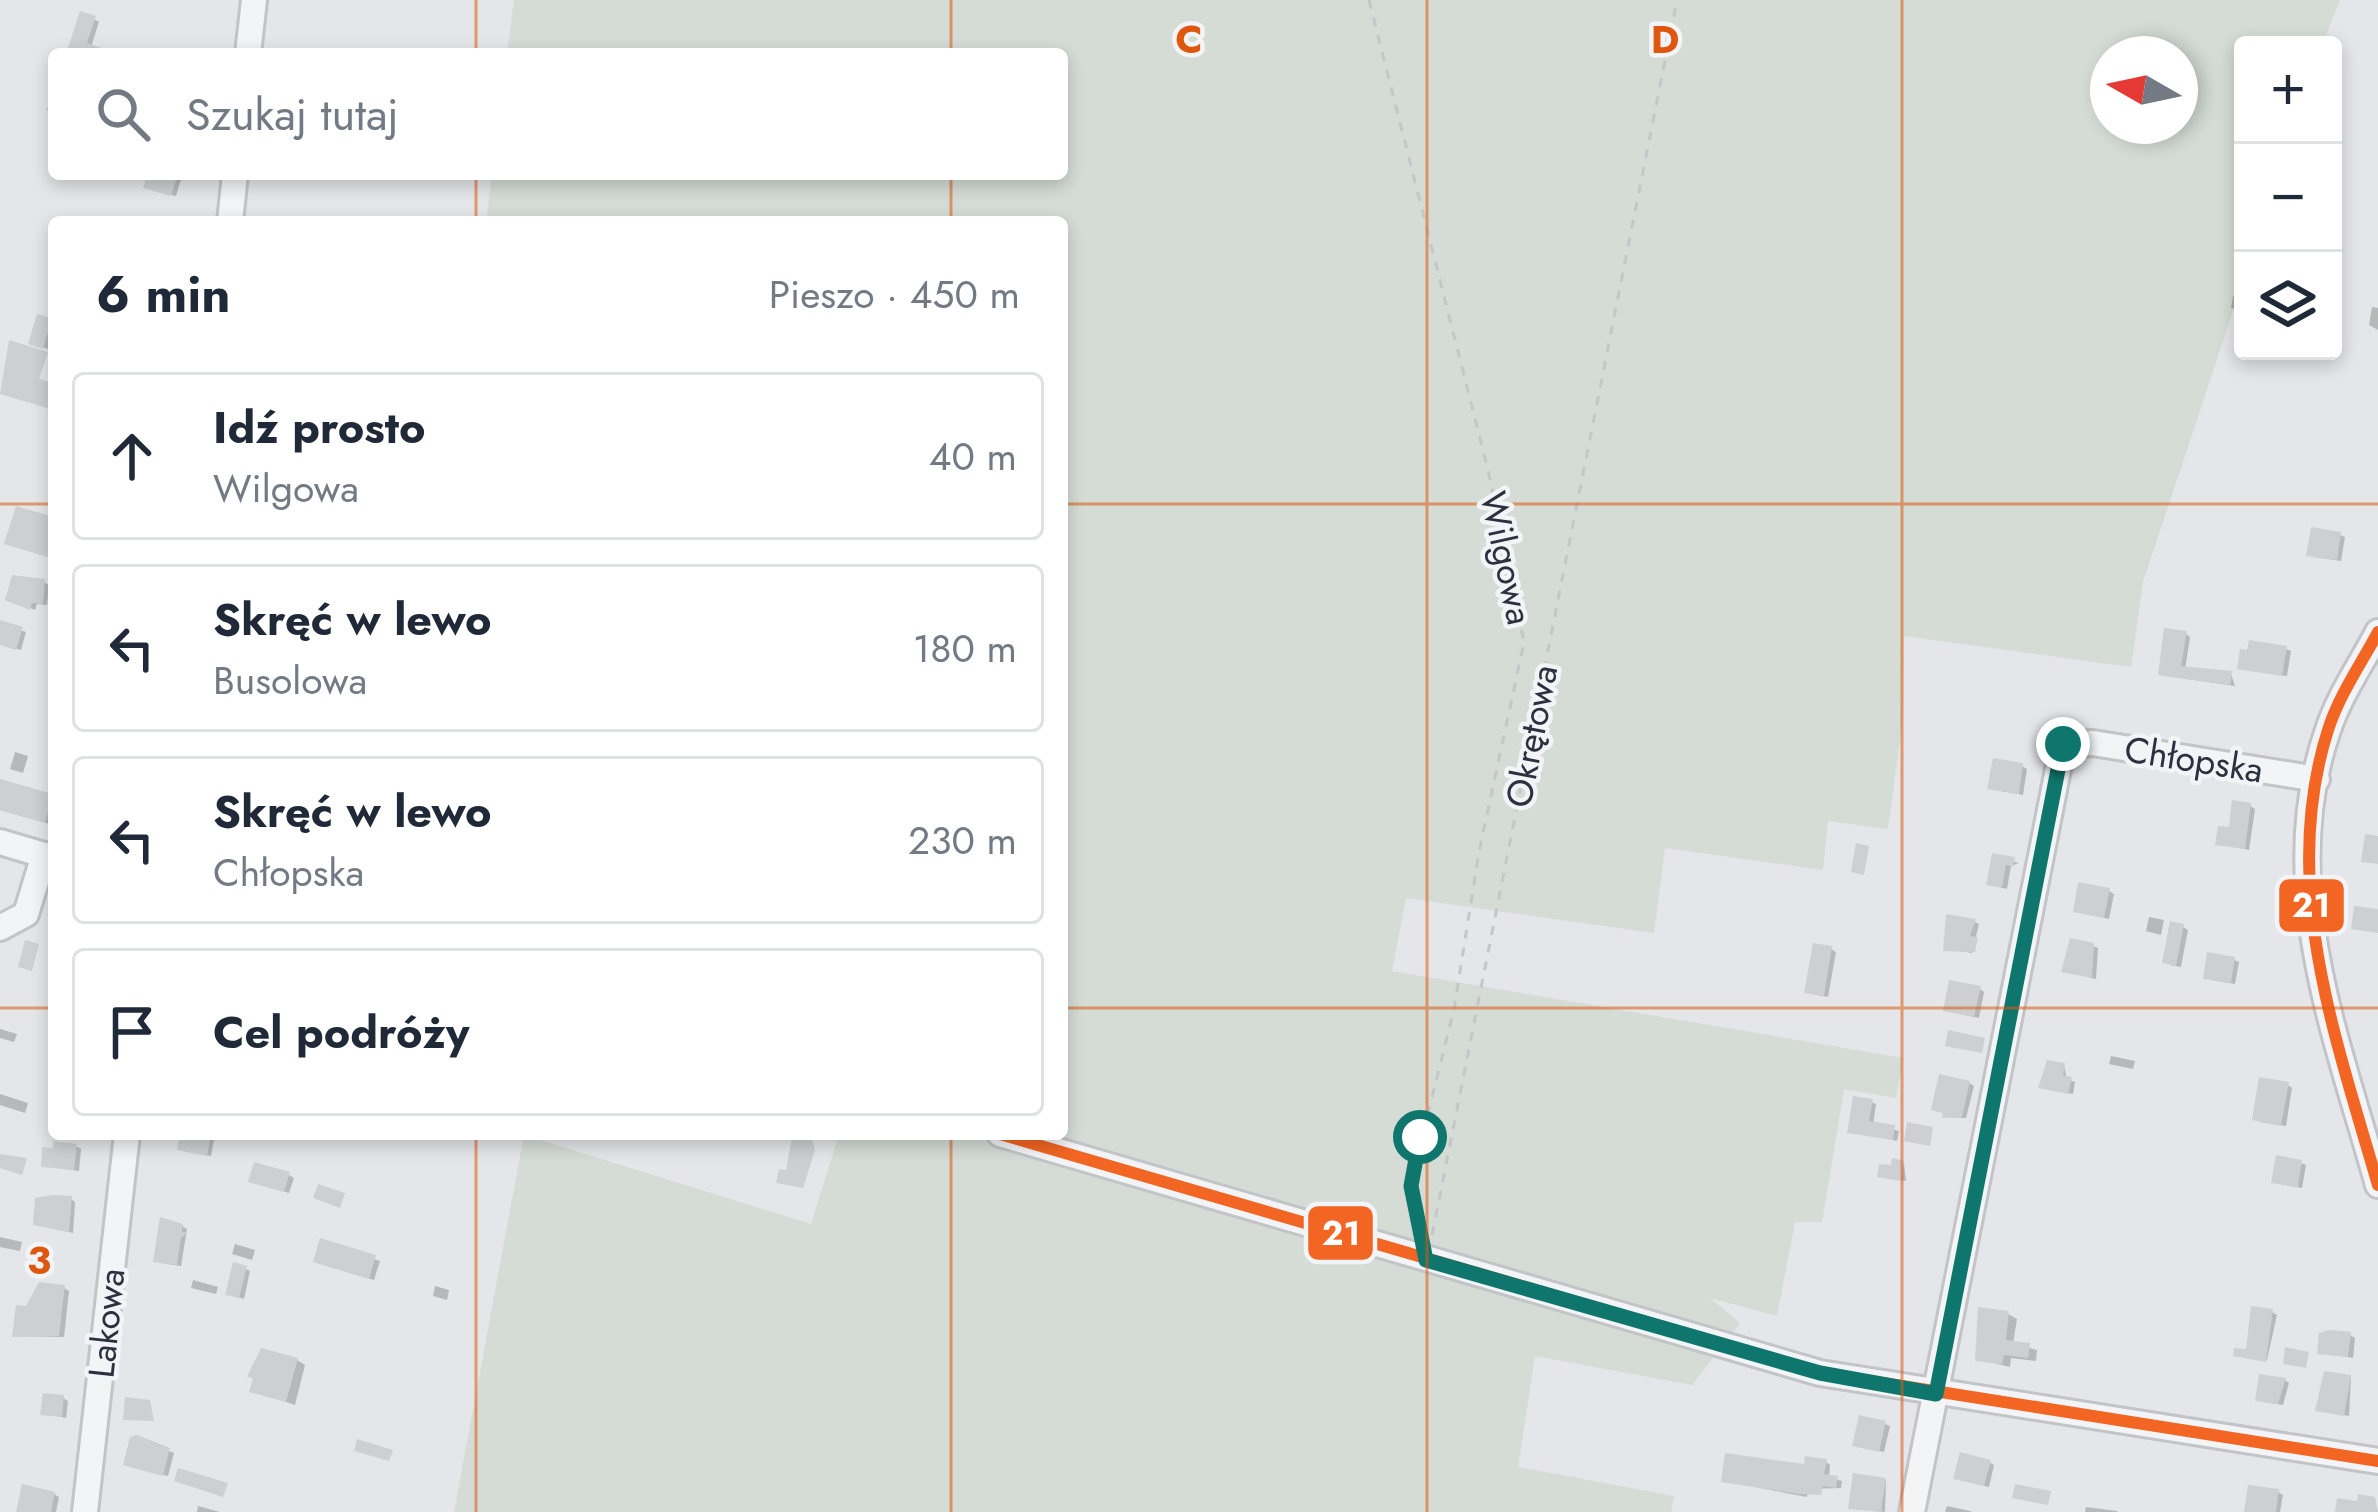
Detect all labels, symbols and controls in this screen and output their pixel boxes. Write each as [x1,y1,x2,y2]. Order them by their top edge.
text: C [1175,11,1203,68]
text: D [1651,11,1679,68]
north arrow [2090,36,2198,144]
map controls [2234,36,2342,360]
button: + [2234,36,2342,144]
search box [48,48,1068,180]
icon: search [90,81,156,147]
text: Szukaj tutaj [186,82,399,147]
button: − [2234,144,2342,252]
button: layers [2234,252,2342,360]
text: 6 min [96,257,231,331]
text: Pieszo · 450 m [769,266,1020,323]
text: Idź prosto [213,395,426,460]
icon: ahead [99,423,165,489]
text: 40 m [929,428,1017,485]
text: Wilgowa [213,460,359,517]
street label: Wilgowa [1468,487,1546,629]
text: Skręć w lewo [213,587,492,652]
icon: left [99,615,165,681]
text: 180 m [913,620,1017,677]
text: Busolowa [213,652,367,709]
street label: Okrętowa [1492,660,1570,812]
route end [2036,717,2090,771]
street label: Chłopska [2121,722,2267,796]
text: Skręć w lewo [213,779,492,844]
icon: left [99,807,165,873]
text: 230 m [908,812,1017,869]
text: Chłopska [213,844,364,901]
line badge: 21 [2277,877,2346,934]
text: 21 [2292,882,2330,929]
icon: arrive [99,999,165,1065]
text: Cel podróży [213,1000,469,1065]
route start [1393,1110,1447,1164]
line badge: 21 [1306,1204,1375,1262]
text: 21 [1322,1210,1360,1257]
text: 3 [27,1232,51,1289]
street label: Lakowa [74,1266,138,1380]

